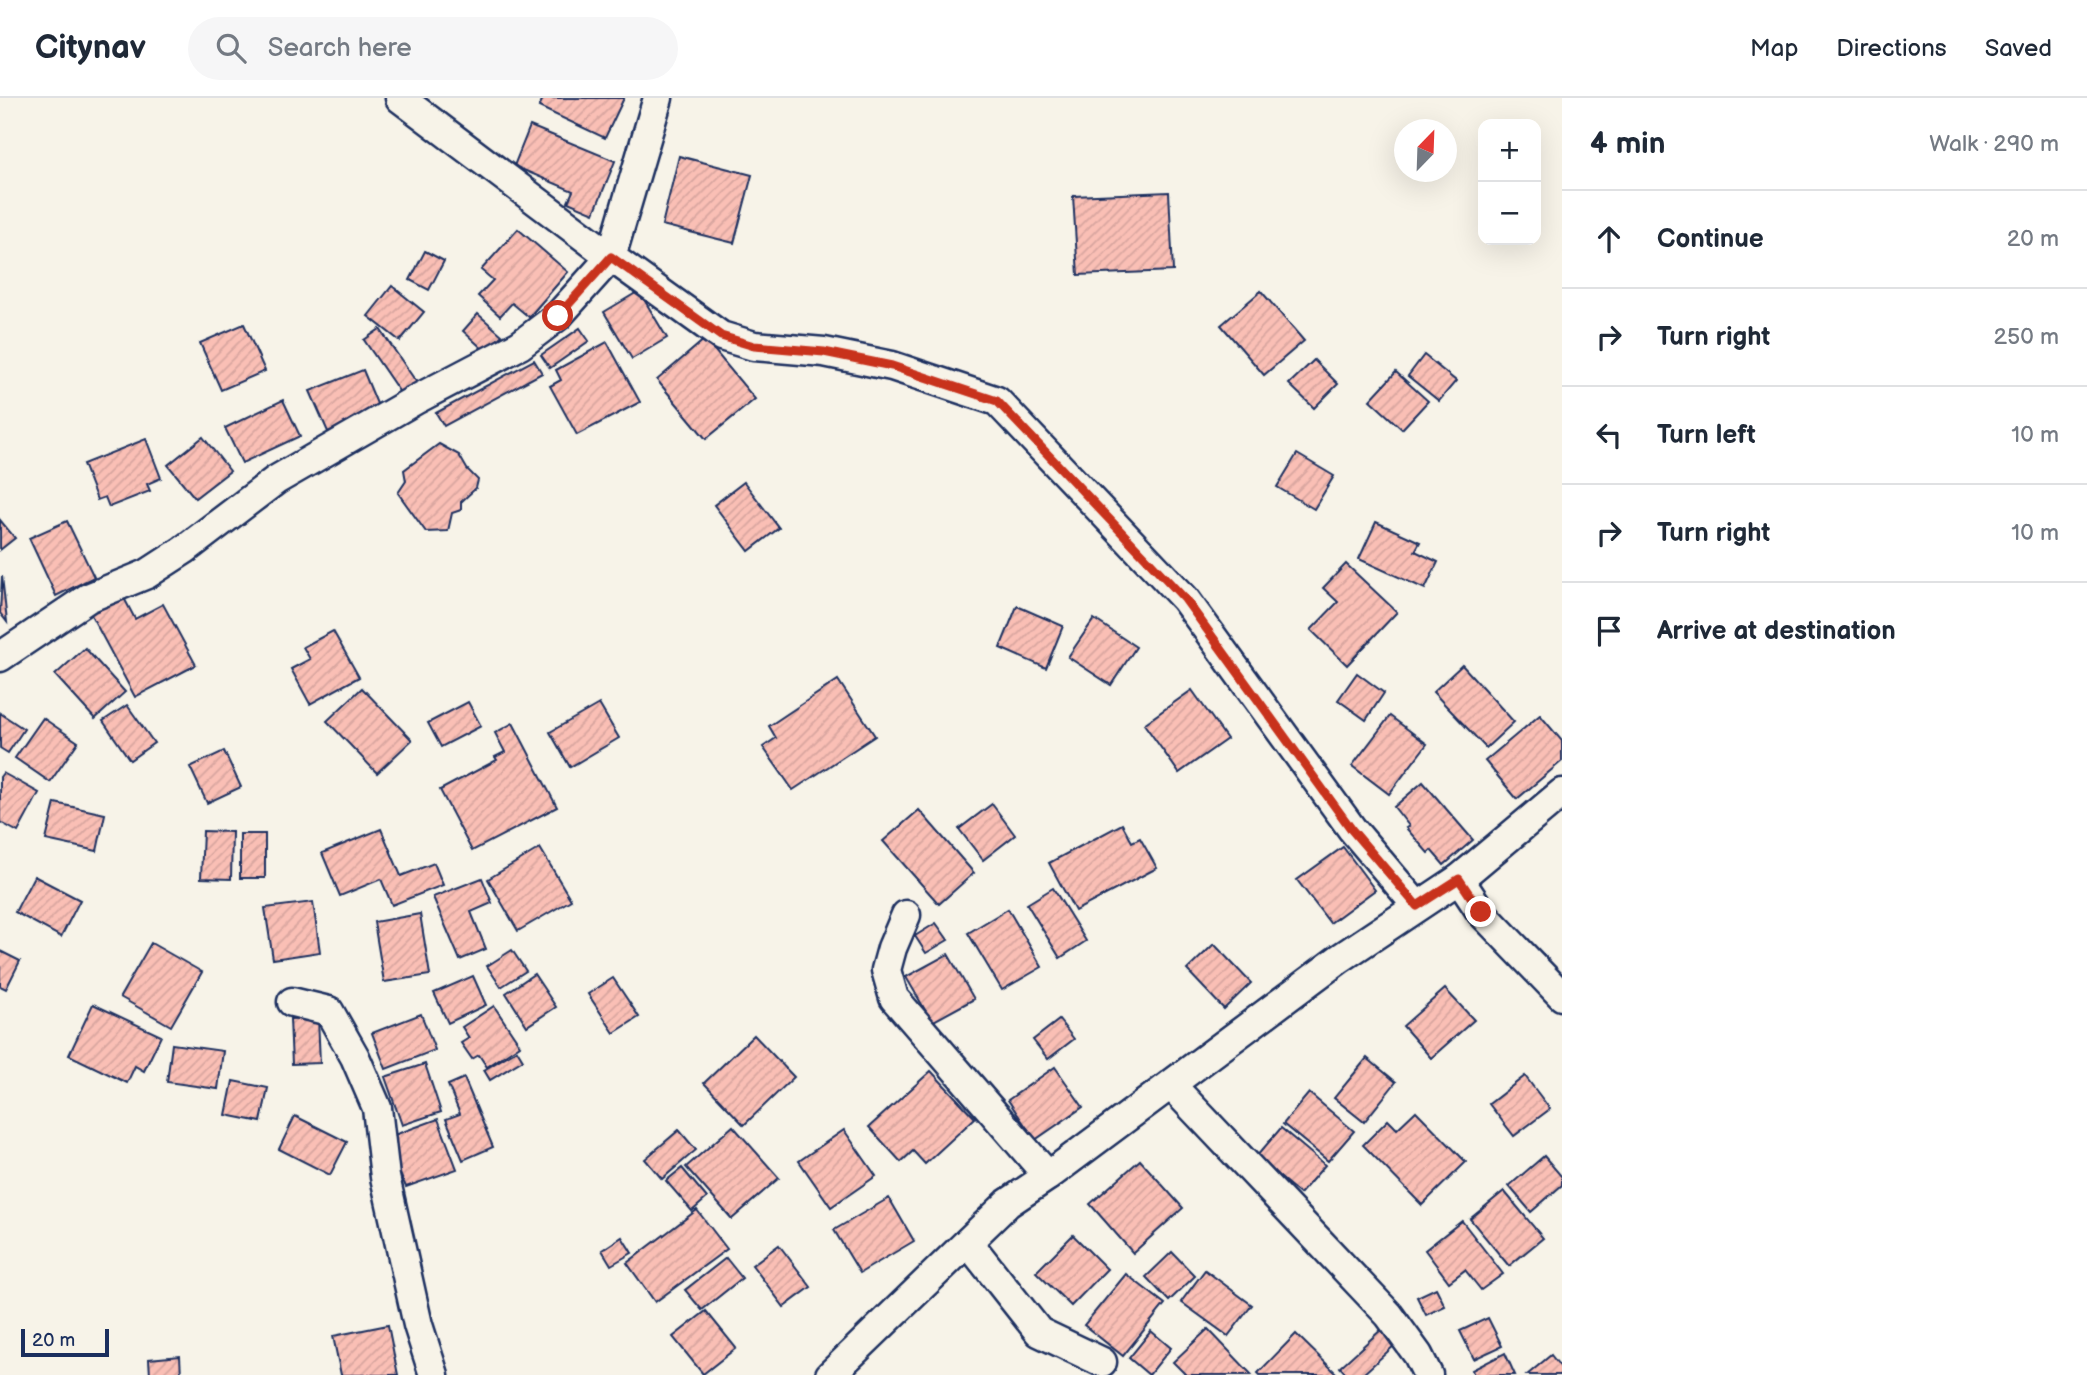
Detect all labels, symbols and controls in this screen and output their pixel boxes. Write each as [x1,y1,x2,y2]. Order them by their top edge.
search box [188,17,678,80]
text: Citynav [35,28,146,68]
icon: search [212,29,250,67]
text: Search here [268,33,412,64]
text: Map [1750,34,1798,63]
text: Directions [1836,34,1947,63]
text: Saved [1985,34,2052,63]
north arrow [1394,119,1457,182]
map controls [1478,119,1541,245]
button: + [1478,119,1541,182]
text: 4 min [1590,126,1665,162]
text: Walk · 290 m [1929,130,2059,158]
button: − [1478,182,1541,245]
icon: ahead [1590,220,1628,258]
text: Continue [1657,224,1764,255]
text: 20 m [2007,225,2059,253]
route start [542,300,573,331]
icon: right [1590,318,1628,356]
text: Turn right [1657,322,1770,353]
text: 250 m [1993,323,2059,351]
icon: left [1590,416,1628,454]
text: Turn left [1657,420,1756,451]
text: 10 m [2011,421,2059,449]
icon: right [1590,514,1628,552]
text: Turn right [1657,518,1770,549]
text: 10 m [2011,519,2059,547]
icon: arrive [1590,612,1628,650]
text: Arrive at destination [1657,616,1896,647]
route end [1465,896,1496,927]
scale bar [21,1326,108,1358]
text: 20 m [32,1329,75,1352]

